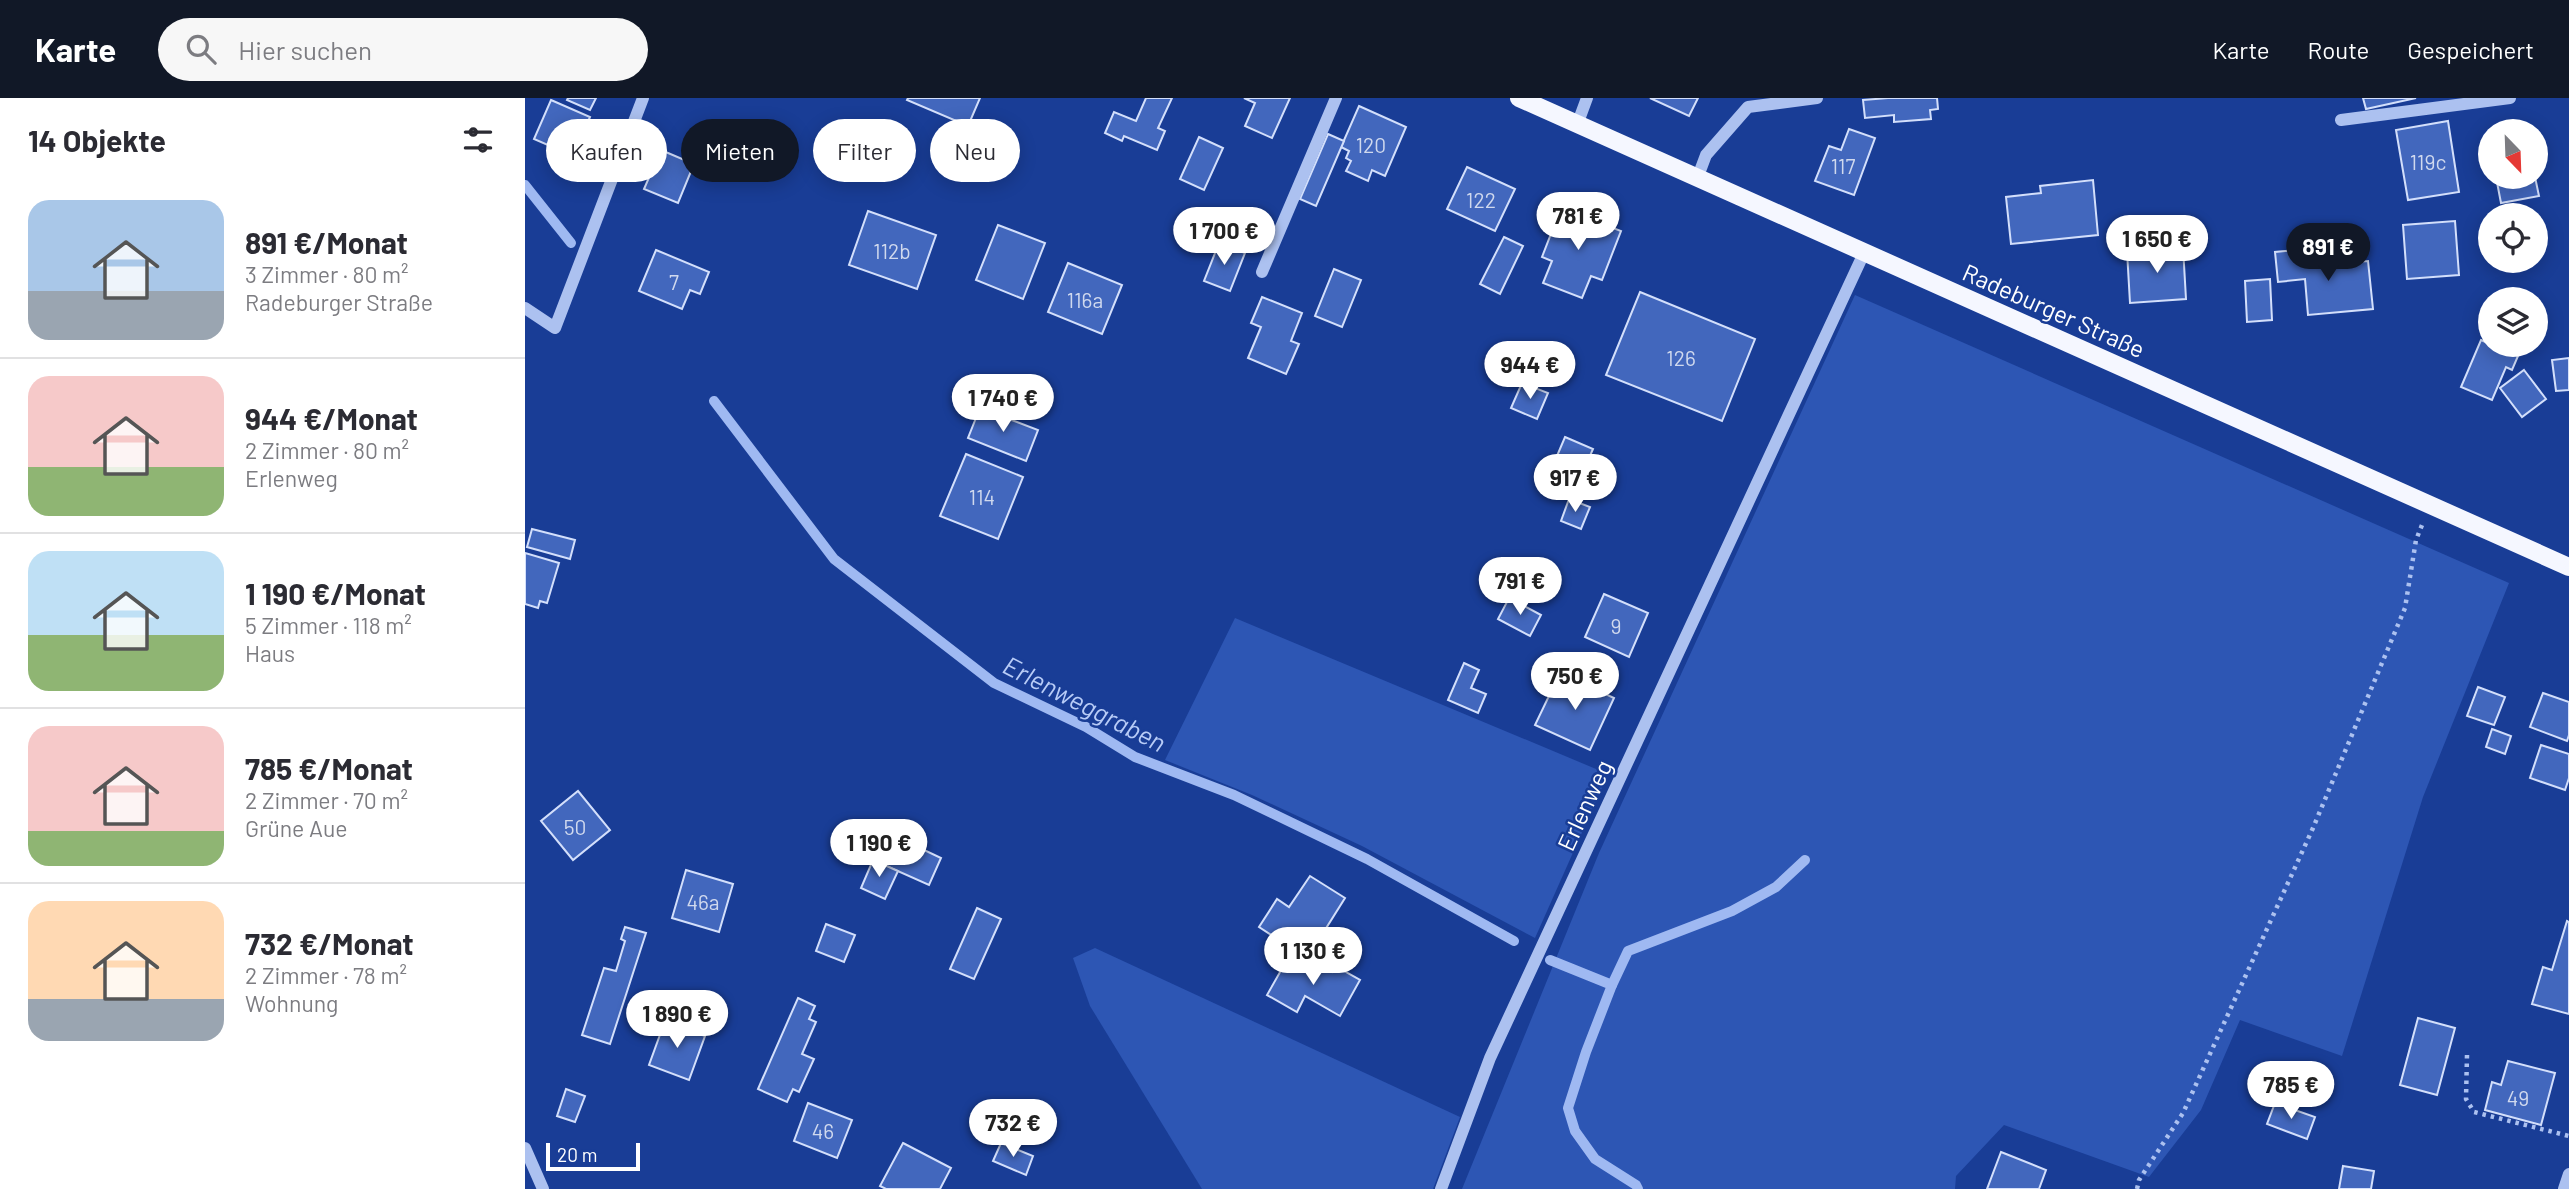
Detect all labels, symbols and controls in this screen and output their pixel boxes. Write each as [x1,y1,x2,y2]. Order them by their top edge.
search box [158,18,648,81]
text: Karte [35,29,116,69]
icon: search [182,30,220,68]
text: Hier suchen [238,34,372,65]
text: Karte [2212,35,2270,64]
text: Route [2308,35,2369,64]
text: Gespeichert [2407,35,2534,64]
chip: Kaufen [546,119,667,182]
chip: Mieten [681,119,799,182]
chip: Filter [813,119,916,182]
chip: Neu [930,119,1020,182]
north arrow [2478,119,2548,189]
map controls [2478,119,2548,357]
icon: filters [459,121,497,159]
text: 14 Objekte [28,122,166,158]
house number: 120 [1356,132,1386,157]
house number: 119c [2410,149,2446,174]
house number: 117 [1831,153,1855,178]
house number: 122 [1466,187,1496,212]
pin: 781 € [1529,192,1627,252]
text: 781 € [1553,201,1603,229]
button: locate [2478,203,2548,273]
pin: 1 700 € [1159,208,1289,267]
text: 1 700 € [1189,216,1259,244]
pin: 1 650 € [2092,216,2222,275]
pin: 891 € [2279,223,2377,283]
text: 891 €/Monat [245,224,408,260]
text: 1 650 € [2122,224,2192,252]
icon: home [84,228,168,312]
text: 891 € [2302,232,2354,260]
house number: 112b [873,238,911,263]
street label: Radeburger Straße [1958,257,2150,363]
text: 3 Zimmer · 80 m² [245,260,409,288]
house number: 7 [669,269,679,294]
house number: 116a [1067,287,1103,312]
button: layers [2478,287,2548,357]
text: Radeburger Straße [245,288,433,316]
pin: 944 € [1481,342,1579,401]
house number: 126 [1666,345,1696,370]
text: 944 € [1500,350,1560,378]
pin: 1 740 € [938,374,1068,434]
text: 1 740 € [968,383,1038,411]
text: 944 €/Monat [245,400,418,436]
icon: home [84,404,168,488]
text: 2 Zimmer · 80 m² [245,436,409,464]
pin: 917 € [1526,454,1624,514]
text: 917 € [1550,463,1600,491]
text: Erlenweg [245,464,338,492]
house number: 114 [969,484,995,509]
pin: 791 € [1471,558,1569,617]
text: 791 € [1495,566,1545,594]
text: 1 190 €/Monat [245,575,426,611]
icon: home [84,579,168,663]
text: 5 Zimmer · 118 m² [245,611,412,639]
house number: 9 [1611,613,1621,638]
text: Haus [245,639,295,667]
water label: Erlenweggraben [998,649,1172,757]
pin: 750 € [1526,652,1624,712]
text: 750 € [1547,661,1603,689]
text: 785 €/Monat [245,750,413,786]
icon: home [84,754,168,838]
street label: Erlenweg [1550,755,1618,855]
text: 2 Zimmer · 70 m² [245,786,408,814]
text: Grüne Aue [245,814,348,842]
house number: 50 [564,814,586,839]
pin: 1 190 € [814,820,944,879]
text: 1 190 € [846,828,912,856]
house number: 46a [686,889,720,914]
text: 732 €/Monat [245,925,414,961]
pin: 1 130 € [1248,928,1378,987]
icon: home [84,929,168,1013]
text: 1 130 € [1280,936,1346,964]
text: 2 Zimmer · 78 m² [245,961,407,989]
text: Wohnung [245,989,338,1017]
pin: 1 890 € [612,990,742,1050]
text: 1 890 € [642,999,712,1027]
pin: 785 € [2242,1062,2340,1121]
text: 785 € [2263,1070,2319,1098]
house number: 49 [2507,1085,2529,1110]
pin: 732 € [964,1100,1062,1159]
text: 732 € [985,1108,1041,1136]
house number: 46 [812,1118,834,1143]
scale bar [546,1140,641,1172]
text: 20 m [557,1143,597,1166]

